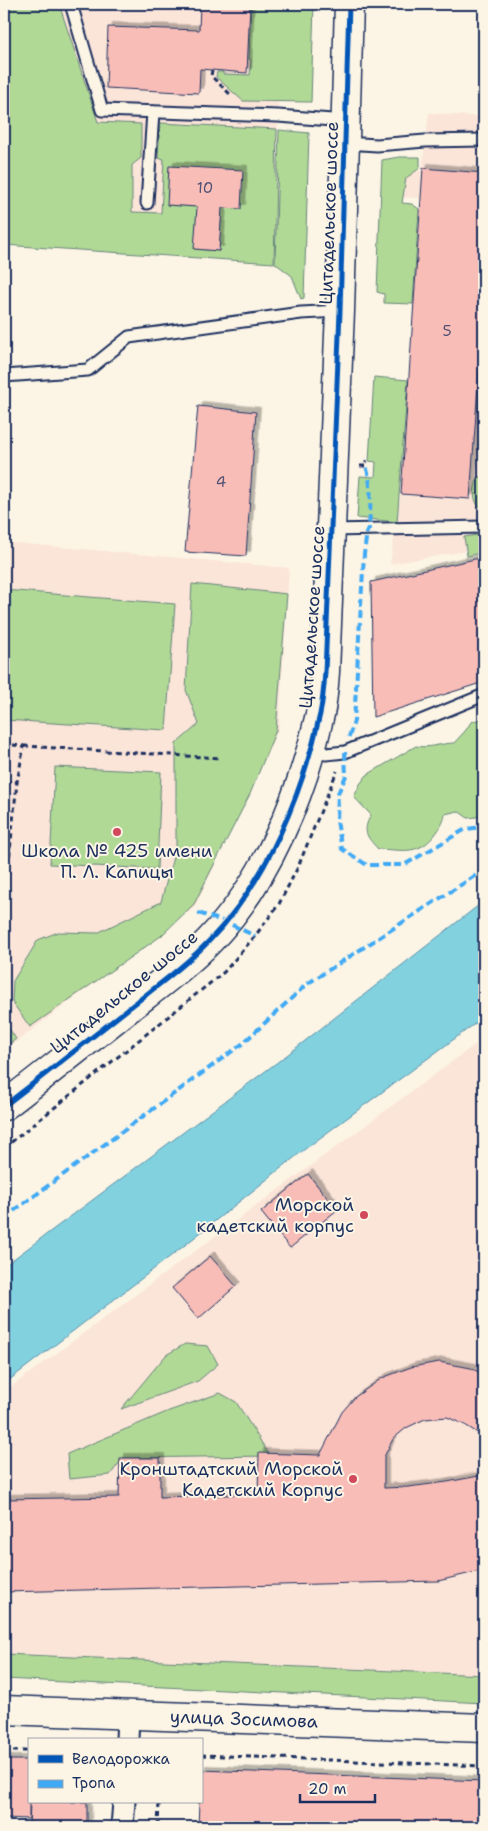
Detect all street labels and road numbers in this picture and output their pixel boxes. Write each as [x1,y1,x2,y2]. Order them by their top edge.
street label: Цитадельское шоссе [314,121,344,305]
street label: Цитадельское шоссе [294,525,330,709]
street label: Цитадельское шоссе [45,925,203,1059]
street label: улица Зосимова [170,1704,318,1734]

